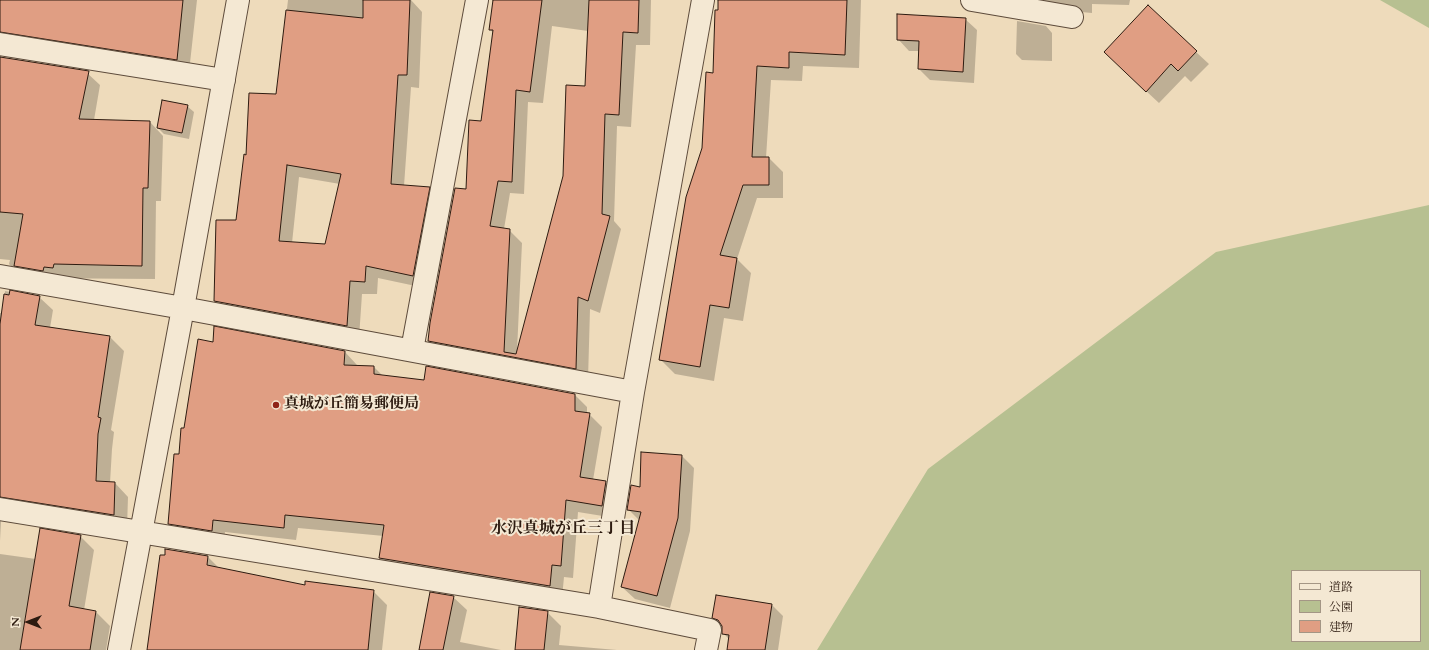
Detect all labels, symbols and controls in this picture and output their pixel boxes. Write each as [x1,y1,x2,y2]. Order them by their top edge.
place label: 真城が丘簡易郵便局 [284,396,419,414]
marker: 真城が丘簡易郵便局 [271,400,281,410]
district label: 水沢真城が丘三丁目 [491,519,635,539]
legend [1291,570,1421,642]
text: 道路 [1329,579,1353,595]
text: 公園 [1329,599,1353,615]
north arrow [8,602,48,642]
text: N [8,617,23,627]
text: 建物 [1329,619,1353,635]

